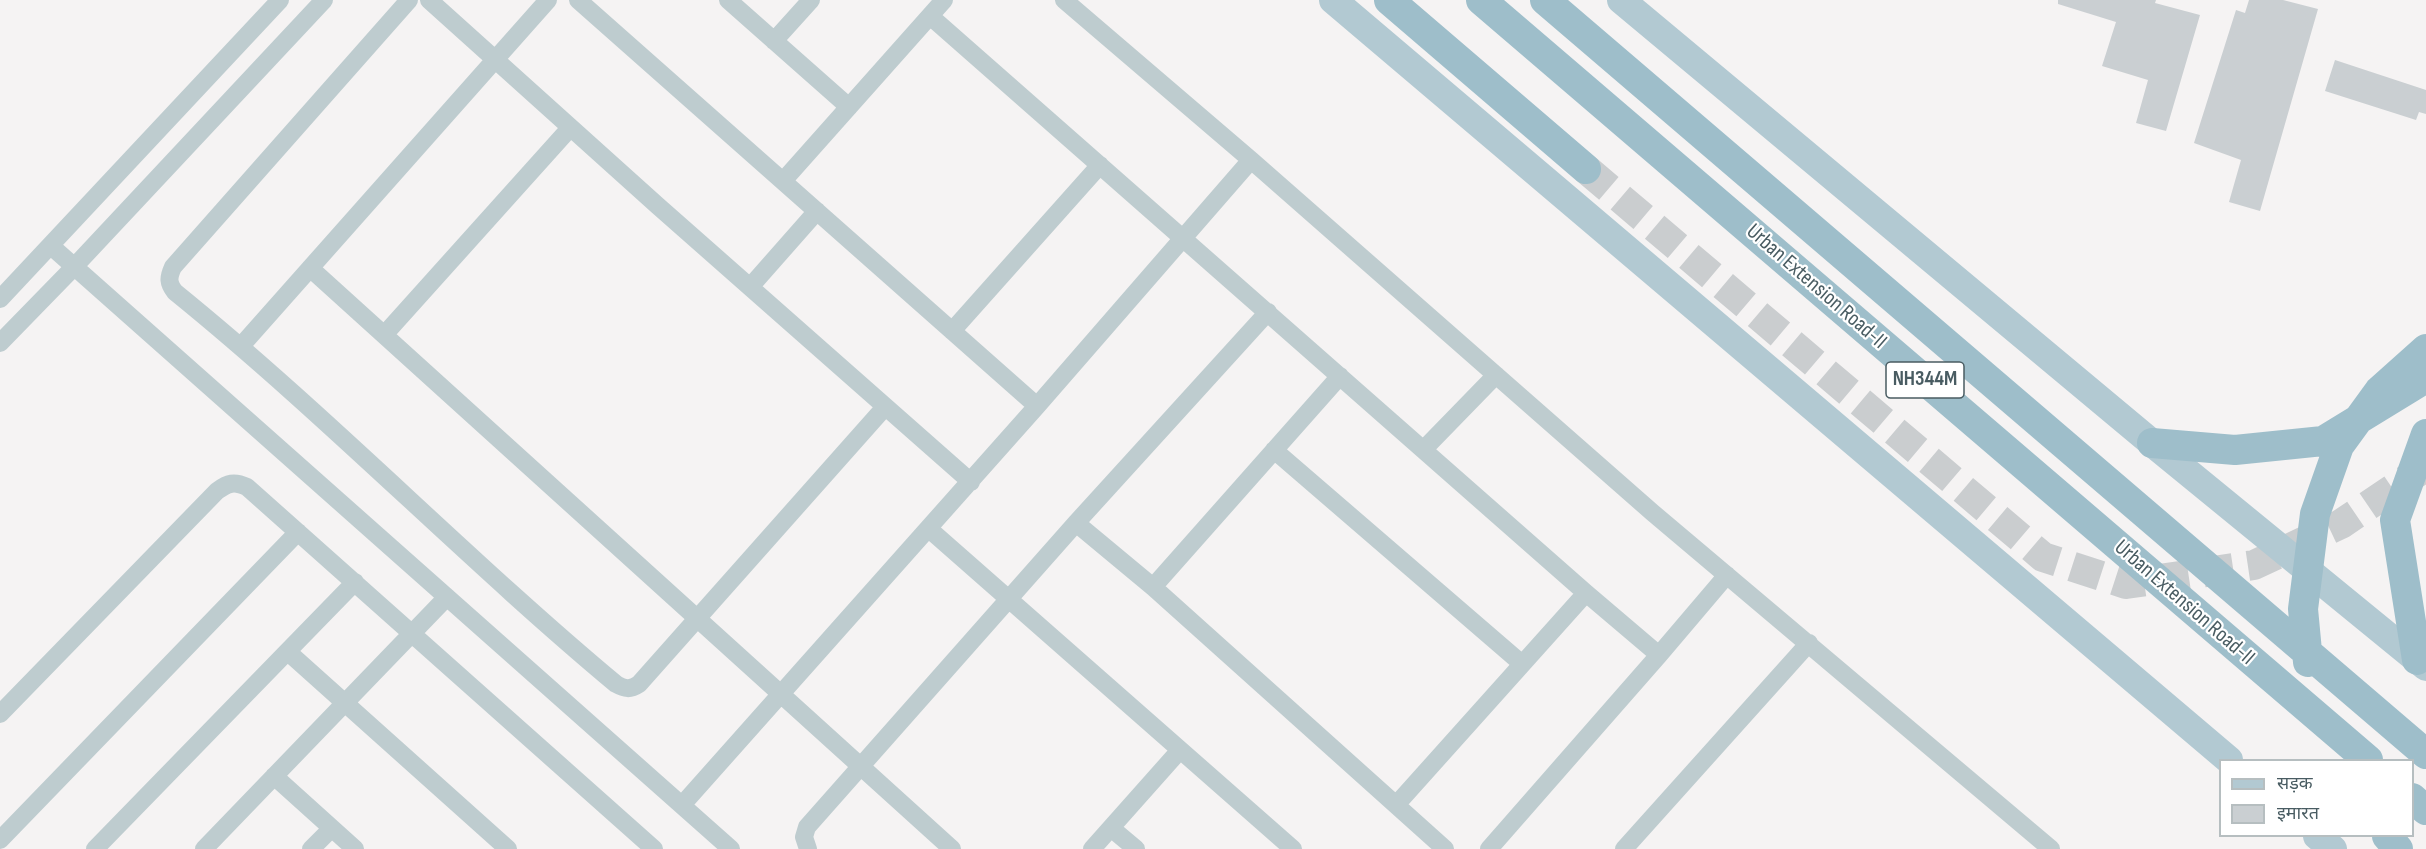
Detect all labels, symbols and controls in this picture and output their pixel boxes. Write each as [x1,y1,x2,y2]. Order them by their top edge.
street label: Urban Extension Road-II [1740,219,1892,355]
road number: NH344M [1886,362,1964,398]
street label: Urban Extension Road-II [2108,535,2260,671]
legend [2219,759,2414,837]
text: सड़क [2277,773,2313,794]
text: इमारत [2277,803,2319,824]

